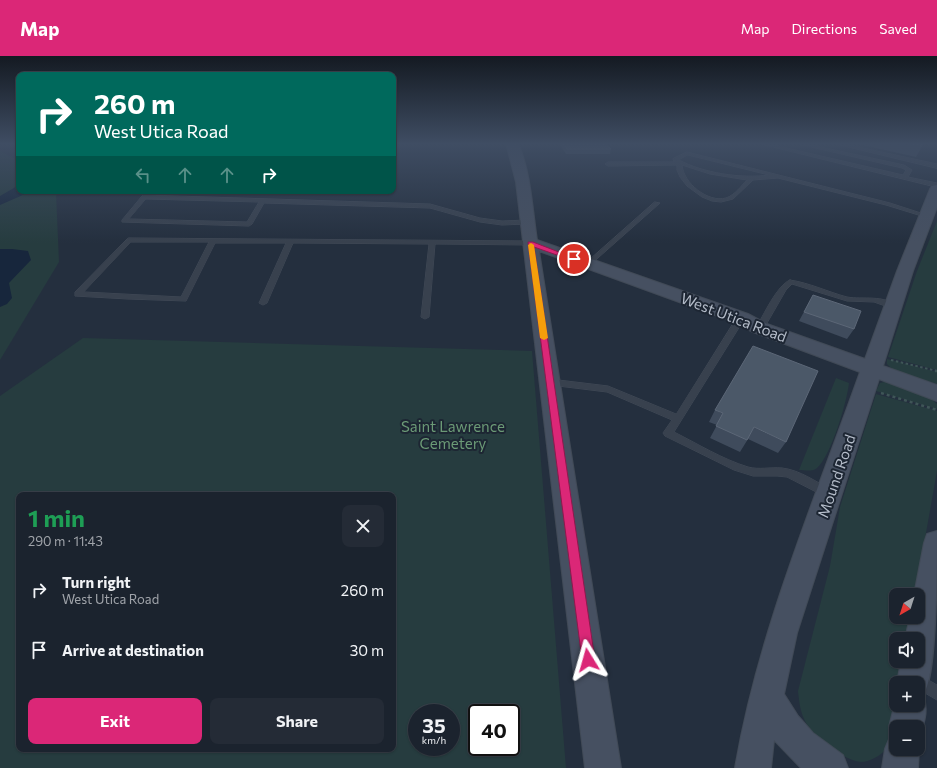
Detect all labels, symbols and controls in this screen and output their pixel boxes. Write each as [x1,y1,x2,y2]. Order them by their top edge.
text: Map [20,17,59,40]
text: Map [741,20,770,37]
text: Directions [792,20,857,37]
text: Saved [879,20,917,37]
text: 260 m [94,86,175,120]
icon: right [28,88,80,140]
text: West Utica Road [94,120,229,142]
icon: left [132,164,154,186]
icon: ahead [174,164,196,186]
icon: ahead [216,164,238,186]
icon: right [258,164,280,186]
pin [557,242,591,276]
icon: arrive [563,248,585,270]
street label: West Utica Road [678,289,790,345]
park label: Saint Lawrence Cemetery [401,417,505,452]
street label: Mound Road [813,432,859,520]
text: 1 min [28,503,85,532]
button: close [342,505,384,547]
text: 290 m · 11:43 [28,533,103,549]
text: Turn right [62,573,131,591]
icon: right [28,579,50,601]
text: 260 m [341,581,384,599]
north arrow [889,588,925,624]
map controls [889,588,925,756]
text: West Utica Road [62,591,159,607]
button: sound [889,632,925,668]
icon: arrive [28,639,50,661]
position arrow [567,639,609,681]
text: Arrive at destination [62,641,204,659]
text: 30 m [350,641,384,659]
button: + [889,676,925,712]
button: Exit [28,698,202,744]
button: Share [210,698,384,744]
speed limit sign: 40 [468,704,520,756]
text: 35 [422,713,446,737]
button: − [889,720,925,756]
text: km/h [422,734,446,746]

